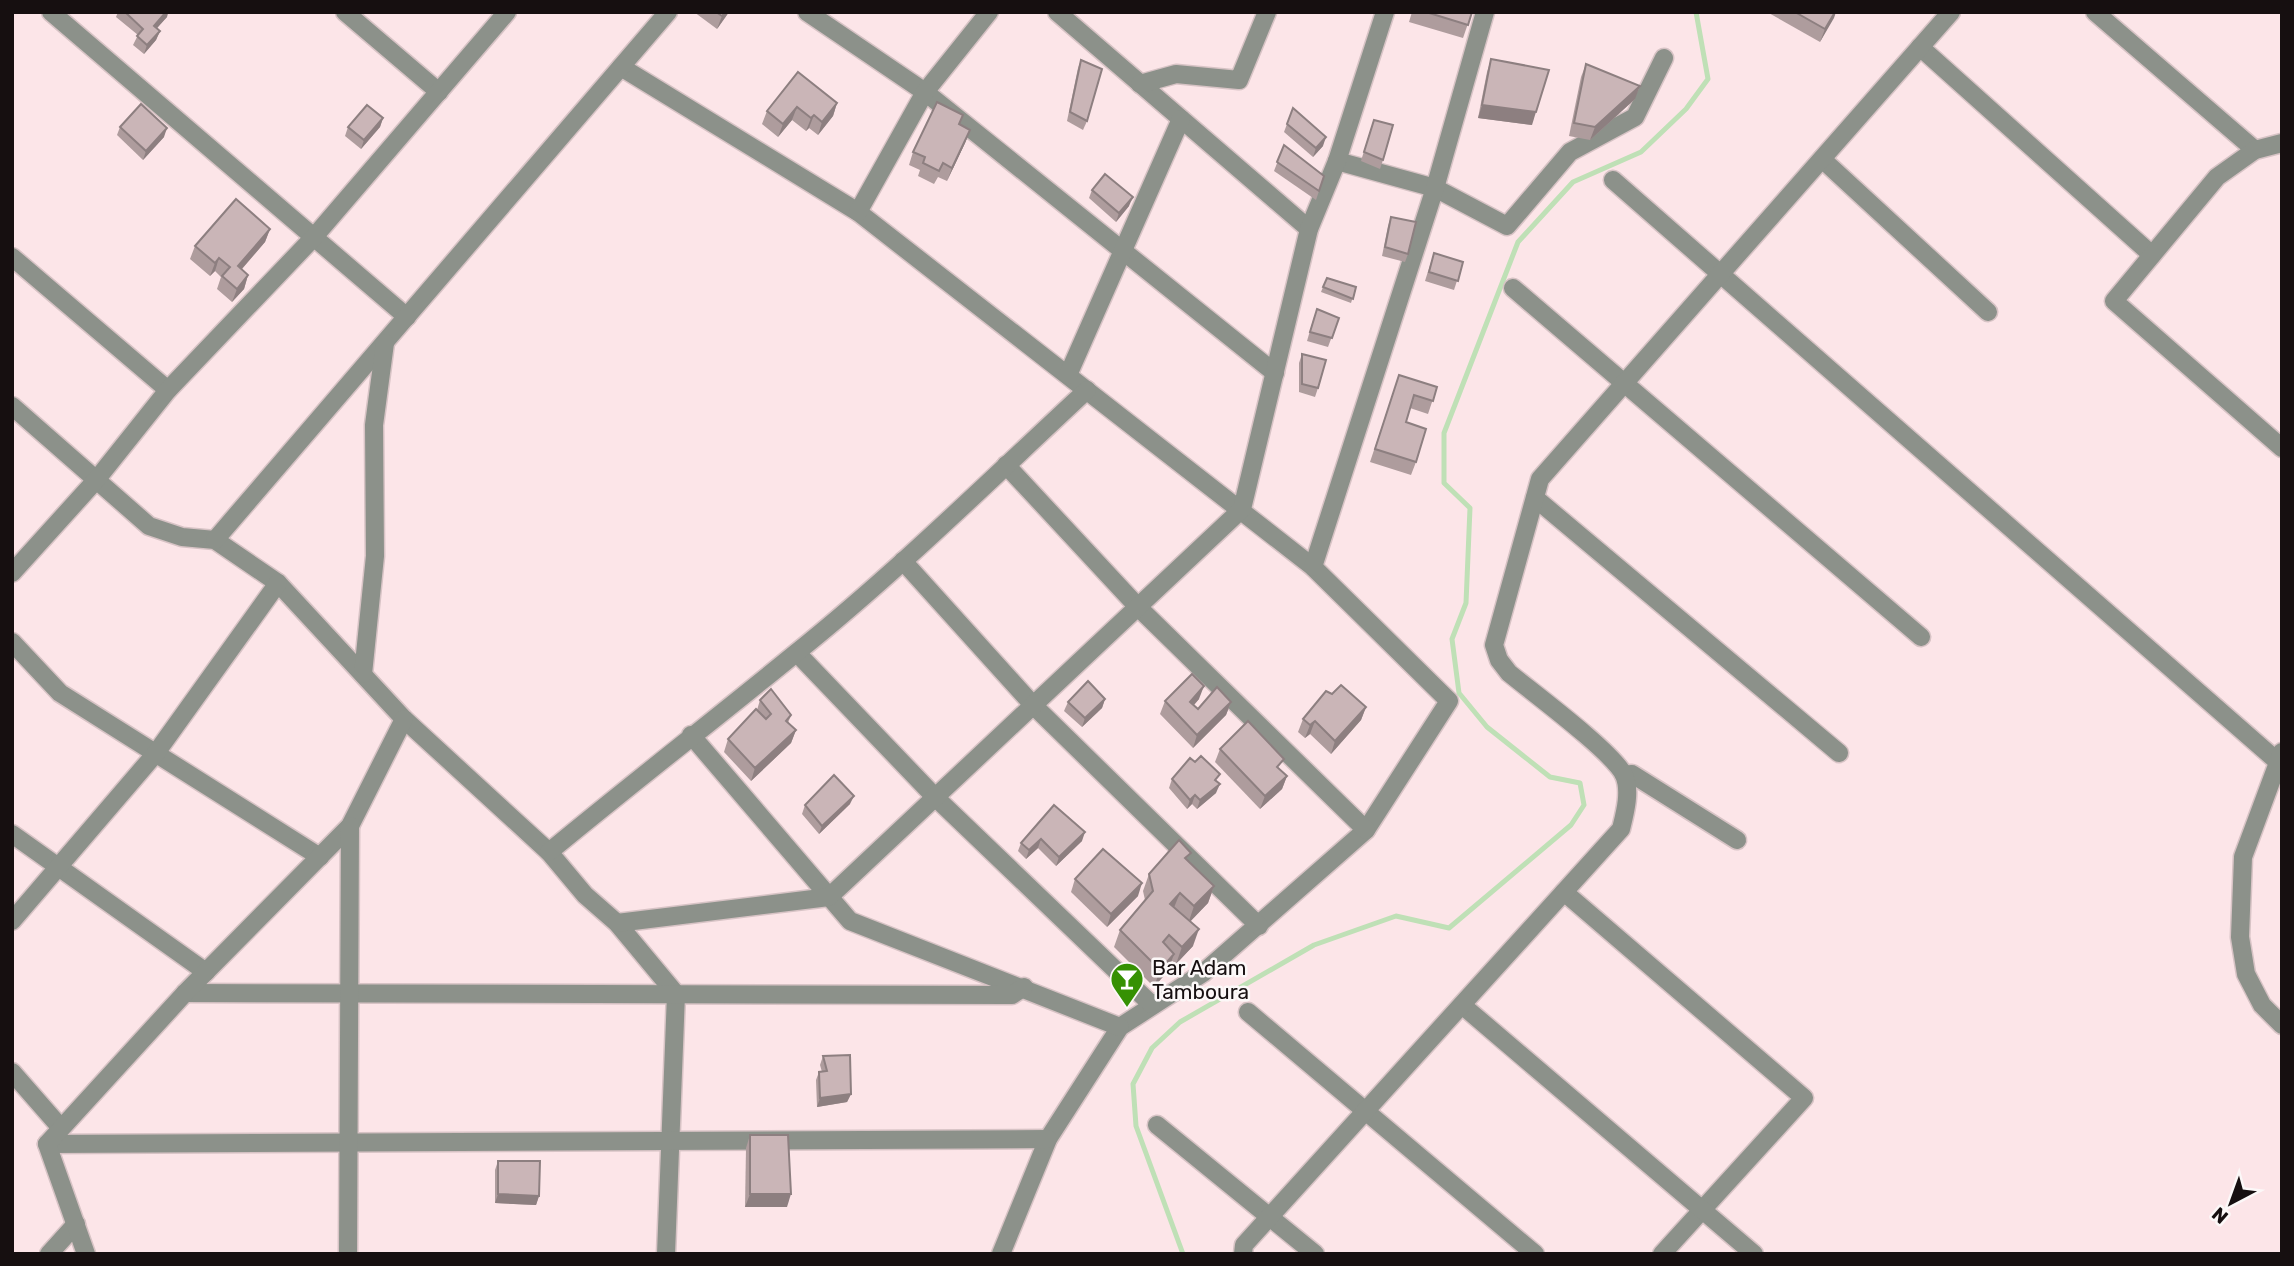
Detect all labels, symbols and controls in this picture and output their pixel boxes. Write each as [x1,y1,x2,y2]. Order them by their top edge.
place label: Bar Adam Tamboura [1152,955,1249,1004]
bar icon: Bar Adam Tamboura [1108,960,1146,1009]
north arrow [2196,1168,2266,1238]
text: N [2207,1202,2233,1229]

